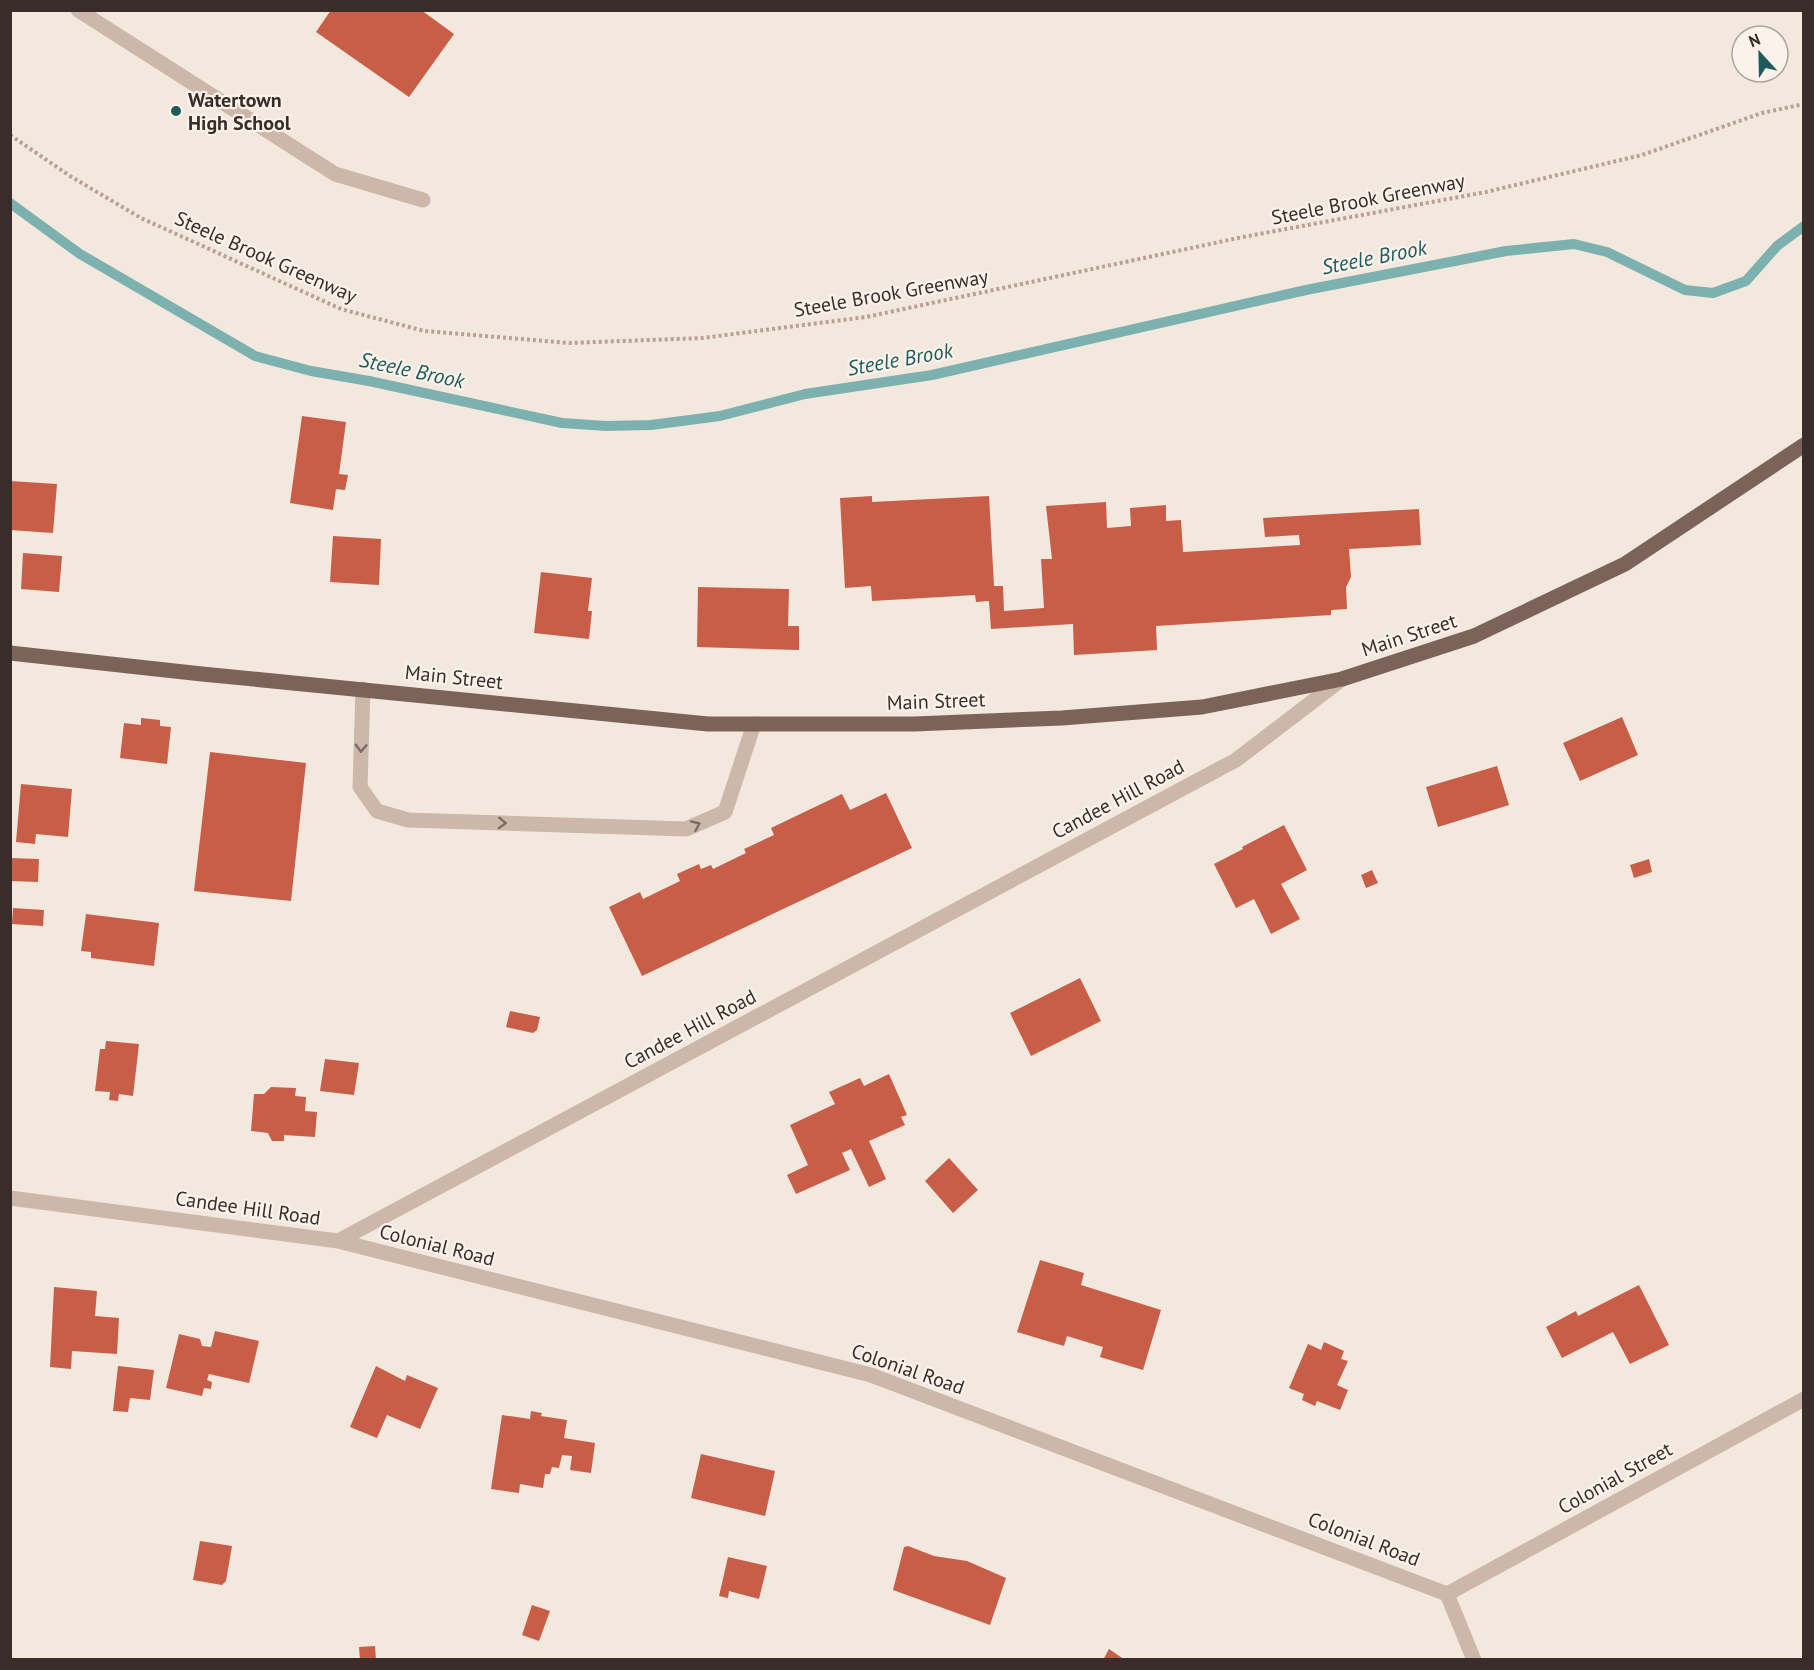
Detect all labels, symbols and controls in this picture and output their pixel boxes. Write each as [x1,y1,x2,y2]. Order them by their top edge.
north arrow [1730,24,1790,84]
text: N [1746,29,1763,51]
place label: Watertown High School [188,87,291,136]
marker: Watertown High School [169,104,183,118]
street label: Steele Brook Greenway [1269,167,1468,231]
street label: Steele Brook Greenway [171,205,362,309]
water label: Steele Brook [1319,233,1430,280]
street label: Steele Brook Greenway [792,263,991,323]
water label: Steele Brook [845,336,956,382]
water label: Steele Brook [357,346,468,395]
street label: Main Street [1358,607,1460,663]
street label: Main Street [404,659,505,695]
street label: Main Street [886,686,986,716]
one-way arrow [354,743,367,752]
street label: Candee Hill Road [1047,753,1189,845]
one-way arrow [497,817,506,829]
one-way arrow [690,820,701,832]
street label: Candee Hill Road [619,983,761,1075]
street label: Candee Hill Road [174,1185,322,1231]
street label: Colonial Road [377,1218,497,1272]
street label: Colonial Road [848,1338,968,1400]
street label: Colonial Street [1553,1436,1677,1520]
street label: Colonial Road [1304,1506,1424,1572]

